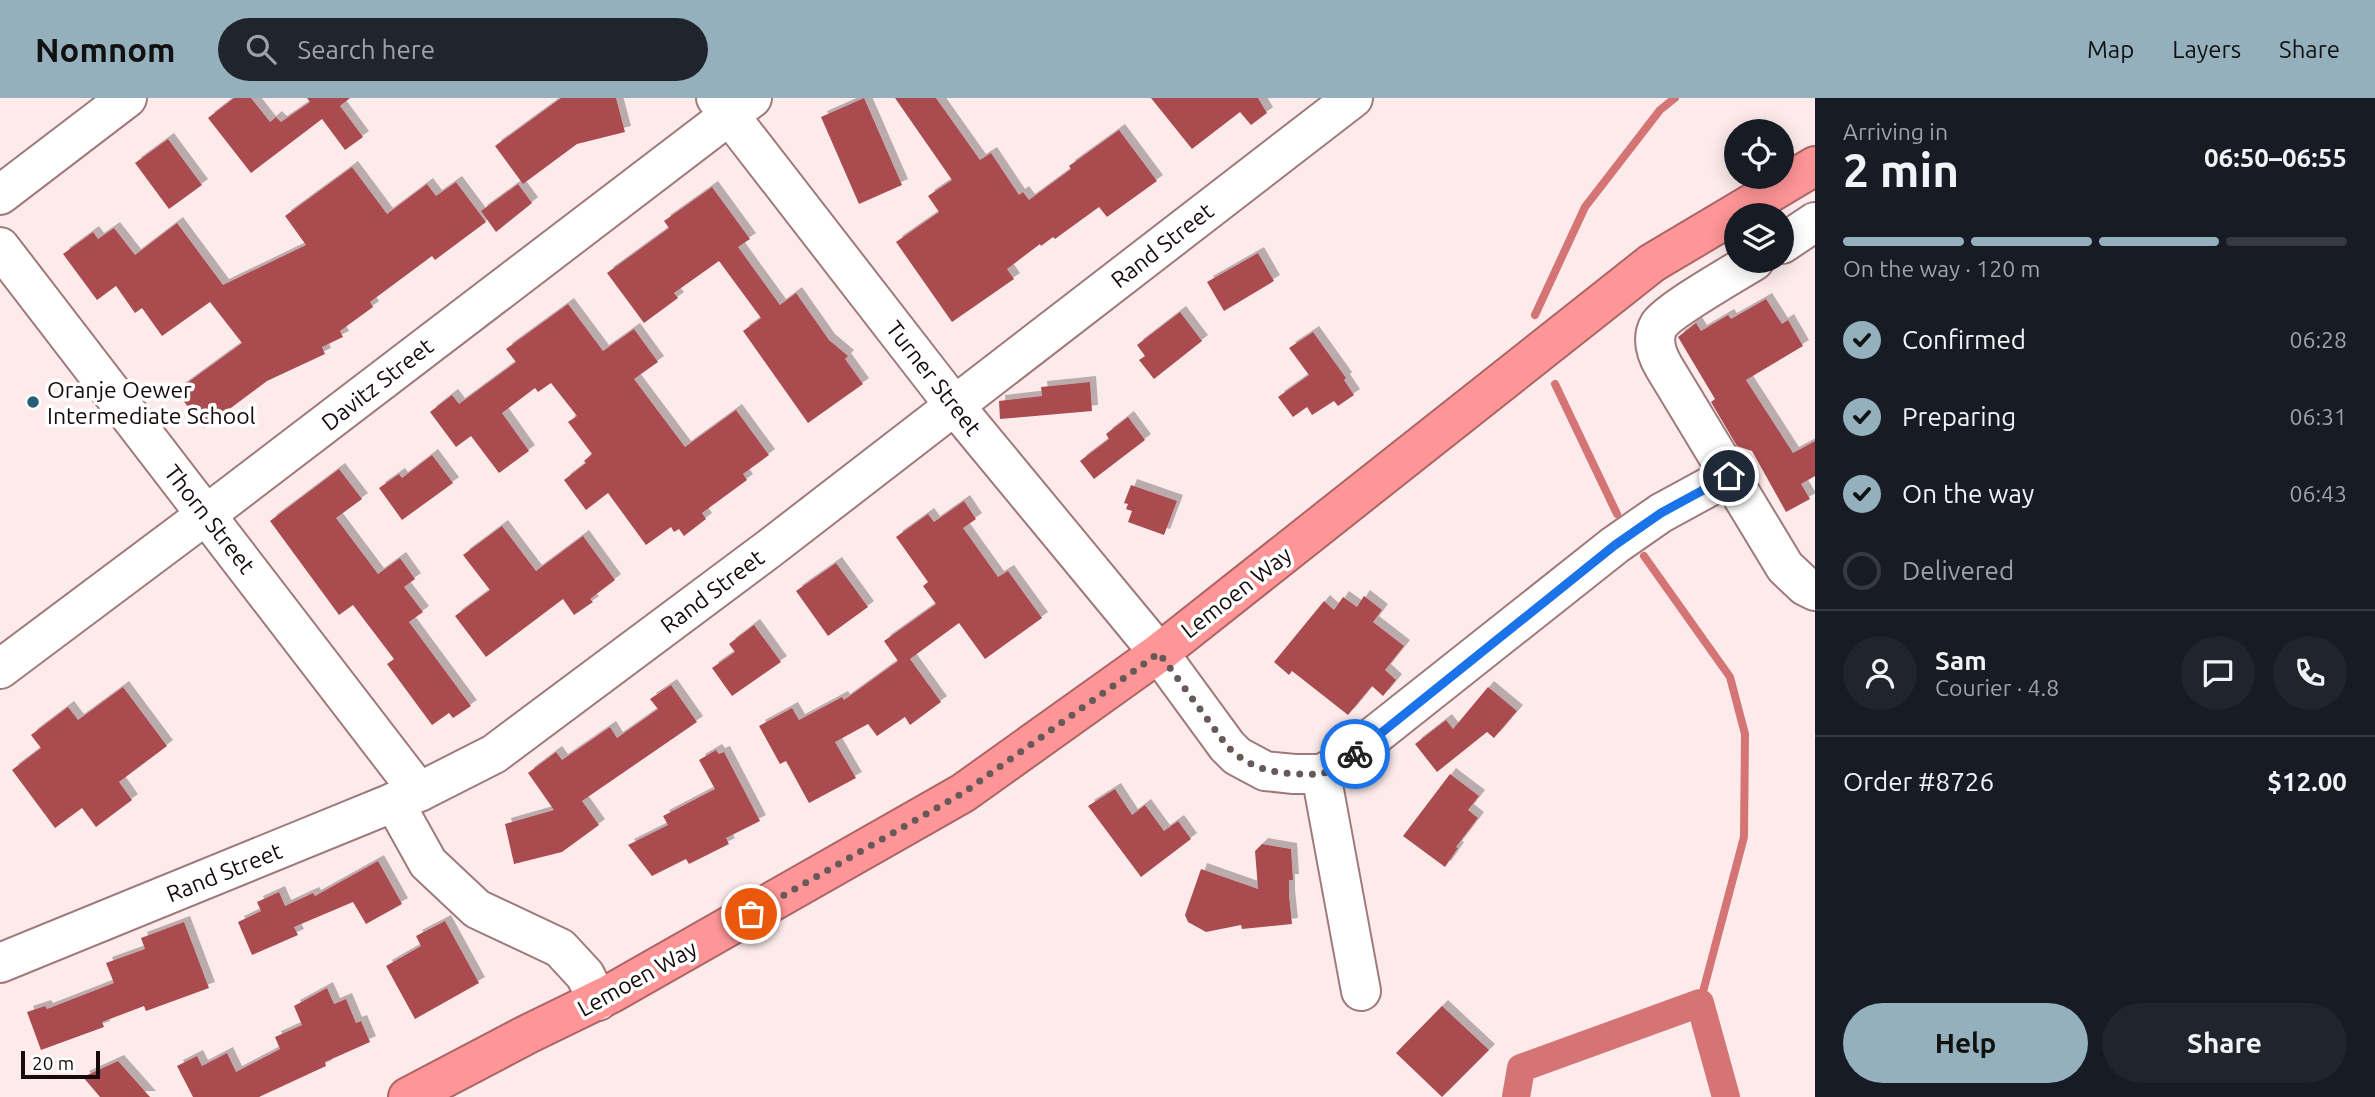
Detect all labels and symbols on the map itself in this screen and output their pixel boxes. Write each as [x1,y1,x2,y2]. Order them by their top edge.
street label: Rand Street [1106,198,1218,292]
street label: Turner Street [882,316,986,440]
street label: Davitz Street [317,333,437,435]
place label: Oranje Oewer Intermediate School [47,377,256,428]
marker: Oranje Oewer Intermediate School [25,394,41,410]
pin [1699,446,1759,506]
street label: Thorn Street [160,460,260,578]
street label: Lemoen Way [1176,541,1296,643]
street label: Rand Street [656,544,768,638]
courier [1320,719,1390,789]
street label: Rand Street [163,838,285,906]
pin [721,884,781,944]
street label: Lemoen Way [573,935,701,1021]
scale bar [21,1048,100,1080]

